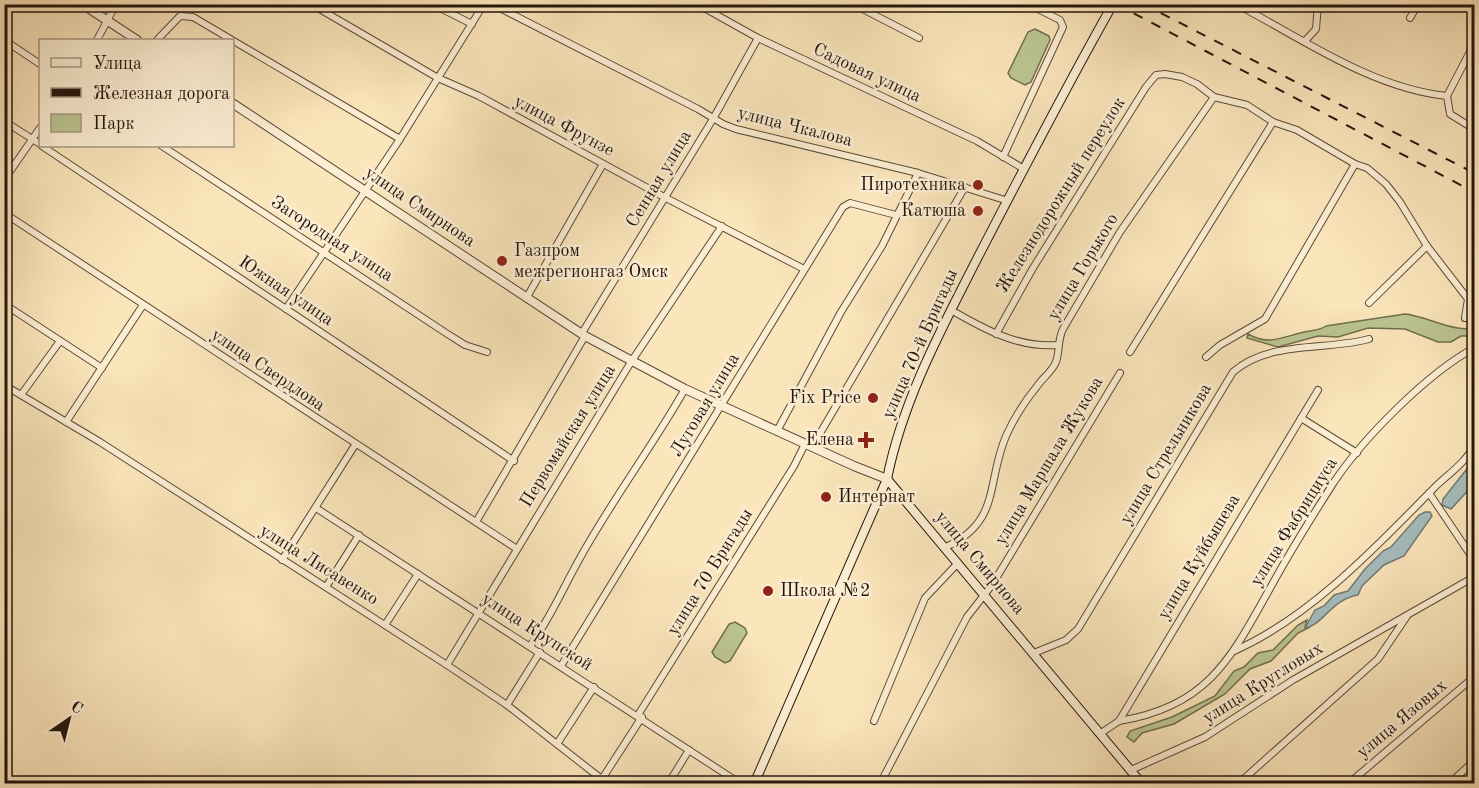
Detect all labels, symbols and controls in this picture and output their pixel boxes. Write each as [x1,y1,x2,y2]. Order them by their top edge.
legend [39,39,234,147]
street label: Садовая улица [810,40,924,106]
text: Улица [93,55,142,73]
text: Железная дорога [93,85,230,103]
street label: улица Фрунзе [511,92,617,160]
street label: Железнодорожный переулок [993,94,1129,296]
street label: улица Чкалова [736,104,854,150]
text: Парк [93,115,134,133]
street label: Сенная улица [623,127,695,231]
street label: улица Смирнова [362,164,479,251]
place label: Пиротехника [860,176,966,194]
marker: Пиротехника [971,178,985,192]
street label: Загородная улица [268,193,396,285]
place label: Катюша [901,202,966,220]
marker: Катюша [971,204,985,218]
street label: улица Горького [1044,210,1122,323]
place label: Газпром межрегионгаз Омск [514,242,668,281]
street label: Южная улица [235,253,337,329]
marker: Газпром межрегионгаз Омск [495,254,509,268]
street label: улица 70-й Бригады [879,266,961,422]
street label: улица Свердлова [208,325,328,415]
street label: Луговая улица [667,350,743,460]
street label: Первомайская улица [517,361,619,511]
street label: улица Маршала Жукова [992,373,1107,548]
street label: улица Стрельникова [1117,380,1215,528]
place label: Fix Price [789,389,861,407]
marker: Fix Price [866,391,880,405]
place label: Елена [805,431,854,449]
marker: Елена [859,433,873,447]
street label: улица Фабрициуса [1247,454,1341,590]
place label: Интернат [838,488,915,506]
marker: Интернат [819,490,833,504]
street label: улица Куйбышева [1155,491,1244,623]
street label: улица 70 Бригады [664,505,756,639]
street label: улица Смирнова [932,508,1028,618]
street label: улица Лисавенко [256,521,382,609]
place label: Школа №2 [780,582,870,600]
marker: Школа №2 [761,584,775,598]
street label: улица Крупской [478,590,596,674]
street label: улица Кругловых [1200,639,1326,727]
street label: улица Язовых [1354,676,1450,762]
north arrow [39,689,99,749]
text: С [68,699,85,718]

